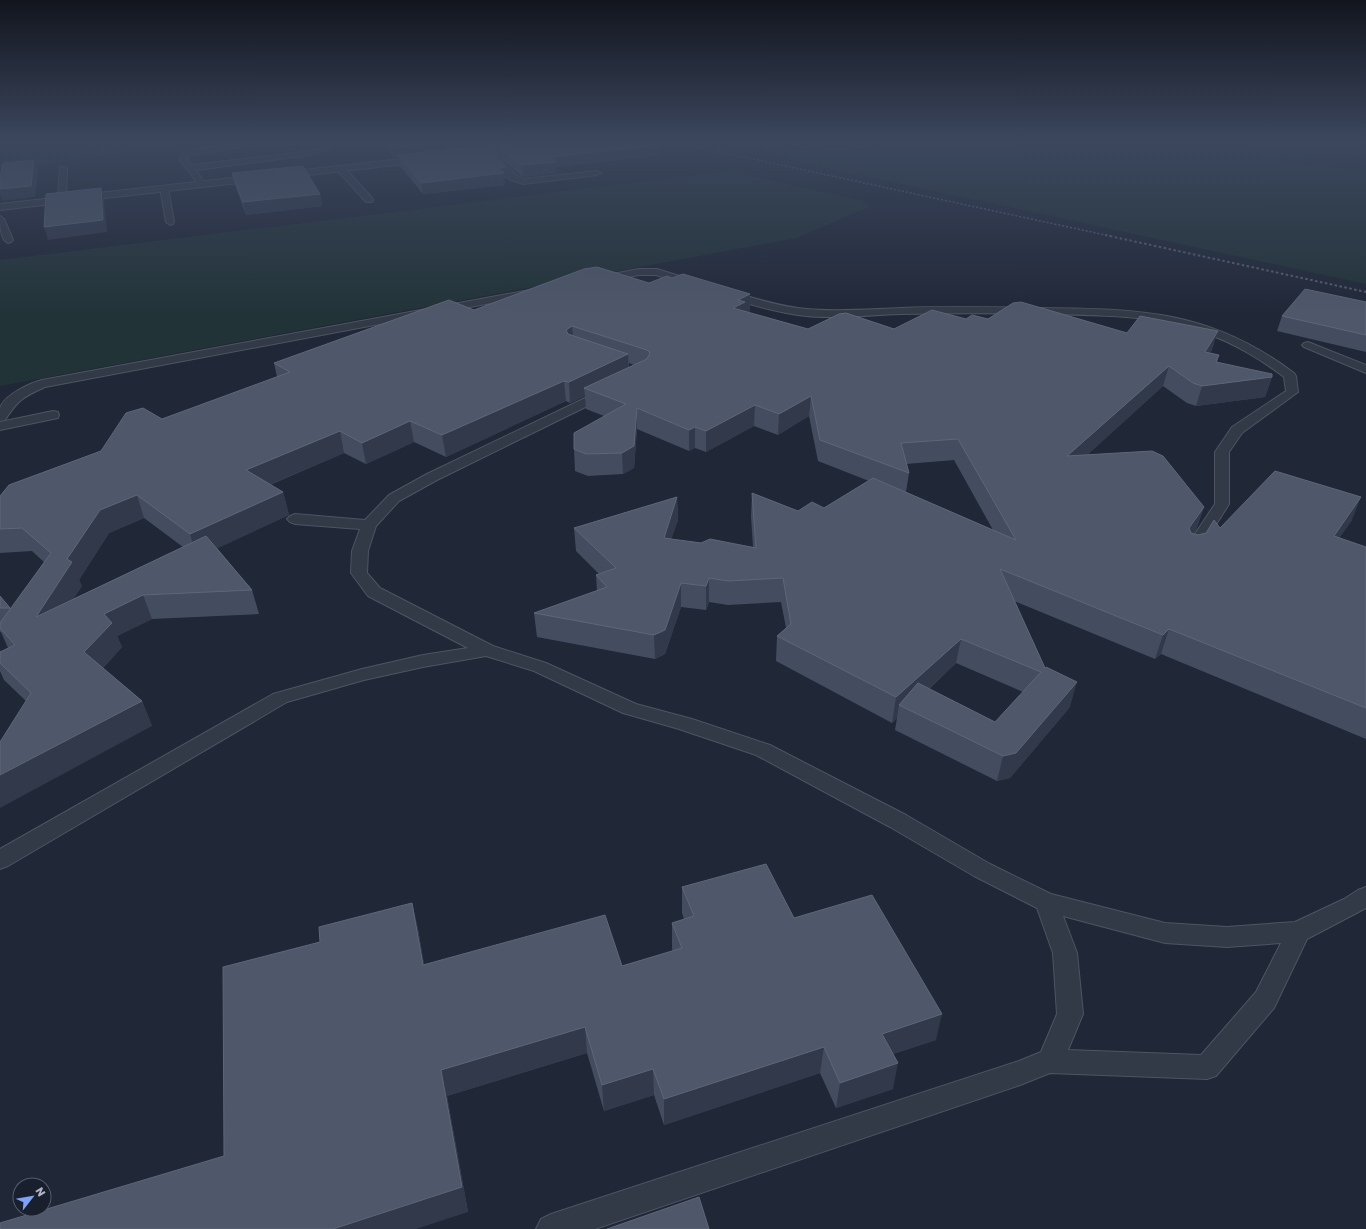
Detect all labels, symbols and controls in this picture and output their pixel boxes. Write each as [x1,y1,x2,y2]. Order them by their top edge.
north arrow [12,1177,52,1217]
text: N [33,1185,49,1199]

